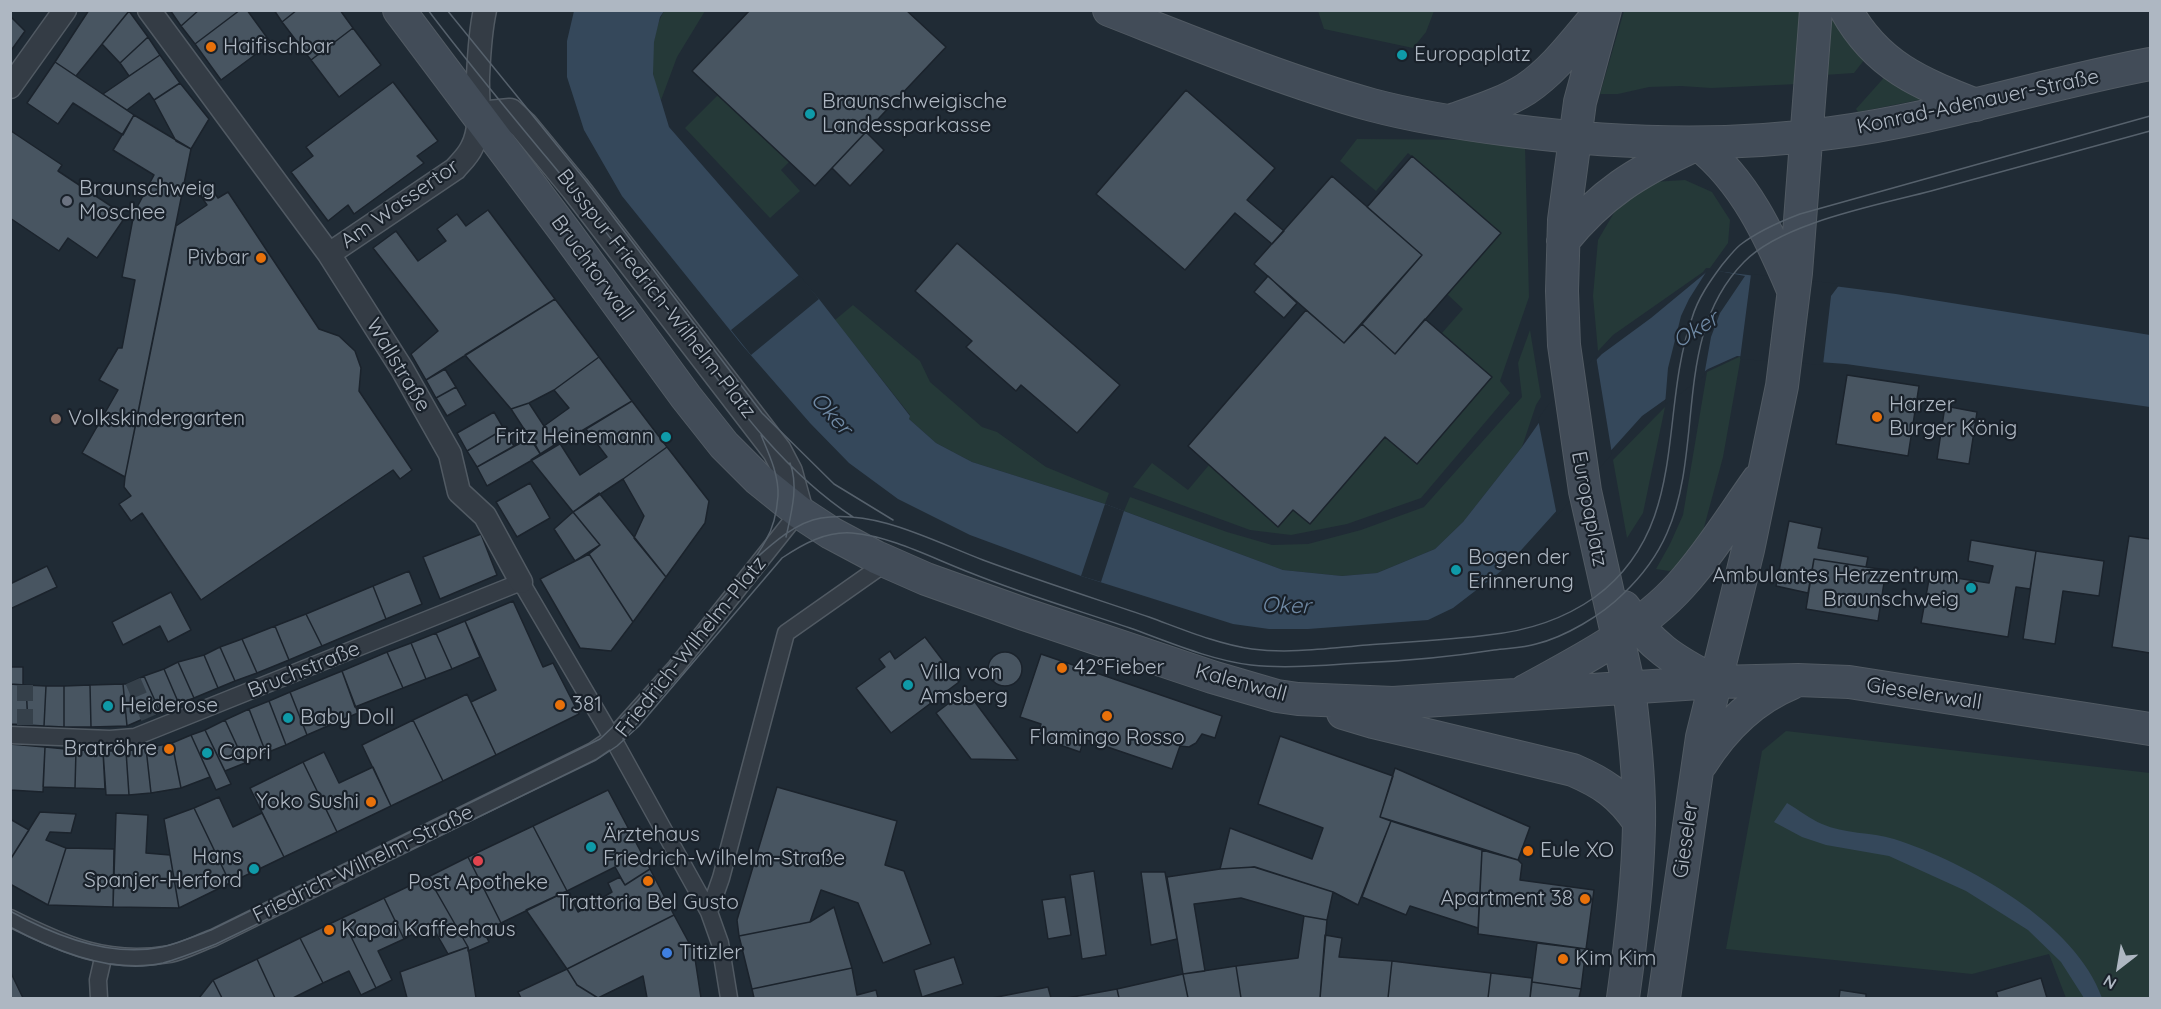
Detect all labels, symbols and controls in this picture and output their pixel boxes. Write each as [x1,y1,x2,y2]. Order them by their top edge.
place label: Haifischbar [223,34,334,60]
marker: Haifischbar [204,40,218,54]
place label: Europaplatz [1414,42,1531,68]
marker: Europaplatz [1395,48,1409,62]
street label: Konrad-Adenauer-Straße [1855,64,2101,140]
place label: Braunschweigische Landessparkasse [822,89,1007,139]
marker: Braunschweigische Landessparkasse [803,107,817,121]
street label: Am Wassertor [336,154,464,254]
street label: Busspur Friedrich-Wilhelm-Platz [551,164,761,424]
place label: Braunschweig Moschee [79,176,215,226]
marker: Braunschweig Moschee [60,194,74,208]
street label: Bruchtorwall [545,211,639,325]
place label: Pivbar [187,245,249,271]
marker: Pivbar [254,251,268,265]
water label: Oker [1668,306,1724,354]
street label: Wallstraße [360,314,436,416]
water label: Oker [805,387,857,441]
place label: Harzer Burger König [1889,392,2017,442]
place label: Volkskindergarten [68,406,245,432]
marker: Harzer Burger König [1870,410,1884,424]
marker: Volkskindergarten [49,412,63,426]
place label: Fritz Heinemann [495,424,654,450]
marker: Fritz Heinemann [659,430,673,444]
street label: Europaplatz [1565,449,1613,569]
place label: Bogen der Erinnerung [1468,545,1574,595]
street label: Friedrich-Wilhelm-Platz [610,552,772,742]
marker: Bogen der Erinnerung [1449,563,1463,577]
place label: Ambulantes Herzzentrum Braunschweig [1712,563,1959,613]
marker: Ambulantes Herzzentrum Braunschweig [1964,581,1978,595]
water label: Oker [1261,592,1311,620]
street label: Bruchstraße [244,636,364,704]
place label: 42°Fieber [1074,655,1165,681]
street label: Kalenwall [1192,659,1290,707]
place label: Villa von Amsberg [920,660,1008,710]
marker: 42°Fieber [1055,661,1069,675]
street label: Gieselerwall [1864,672,1984,716]
marker: Villa von Amsberg [901,678,915,692]
place label: 381 [572,692,602,718]
place label: Heiderose [120,693,218,719]
marker: 381 [553,698,567,712]
marker: Heiderose [101,699,115,713]
place label: Baby Doll [300,705,394,731]
marker: Flamingo Rosso [1100,709,1114,723]
marker: Baby Doll [281,711,295,725]
place label: Flamingo Rosso [1029,725,1185,751]
place label: Bratröhre [63,736,157,762]
place label: Capri [219,740,271,766]
marker: Bratröhre [162,742,176,756]
marker: Capri [200,746,214,760]
place label: Yoko Sushi [256,789,359,815]
marker: Yoko Sushi [364,795,378,809]
street label: Friedrich-Wilhelm-Straße [249,800,477,928]
street label: Gieseler [1668,800,1704,880]
place label: Ärztehaus Friedrich-Wilhelm-Straße [603,822,845,872]
place label: Eule XO [1540,838,1614,864]
marker: Ärztehaus Friedrich-Wilhelm-Straße [584,840,598,854]
place label: Hans Spanjer-Herford [84,844,242,894]
marker: Eule XO [1521,844,1535,858]
marker: Post Apotheke [471,854,485,868]
marker: Hans Spanjer-Herford [247,862,261,876]
place label: Post Apotheke [408,870,548,896]
marker: Trattoria Bel Gusto [641,874,655,888]
place label: Apartment 38 [1440,886,1573,912]
place label: Trattoria Bel Gusto [557,890,739,916]
marker: Apartment 38 [1578,892,1592,906]
place label: Kapai Kaffeehaus [341,917,516,943]
marker: Kapai Kaffeehaus [322,923,336,937]
north arrow [2089,937,2149,997]
place label: Titizler [679,940,742,966]
marker: Titizler [660,946,674,960]
place label: Kim Kim [1575,946,1656,972]
marker: Kim Kim [1556,952,1570,966]
text: N [2100,971,2120,994]

